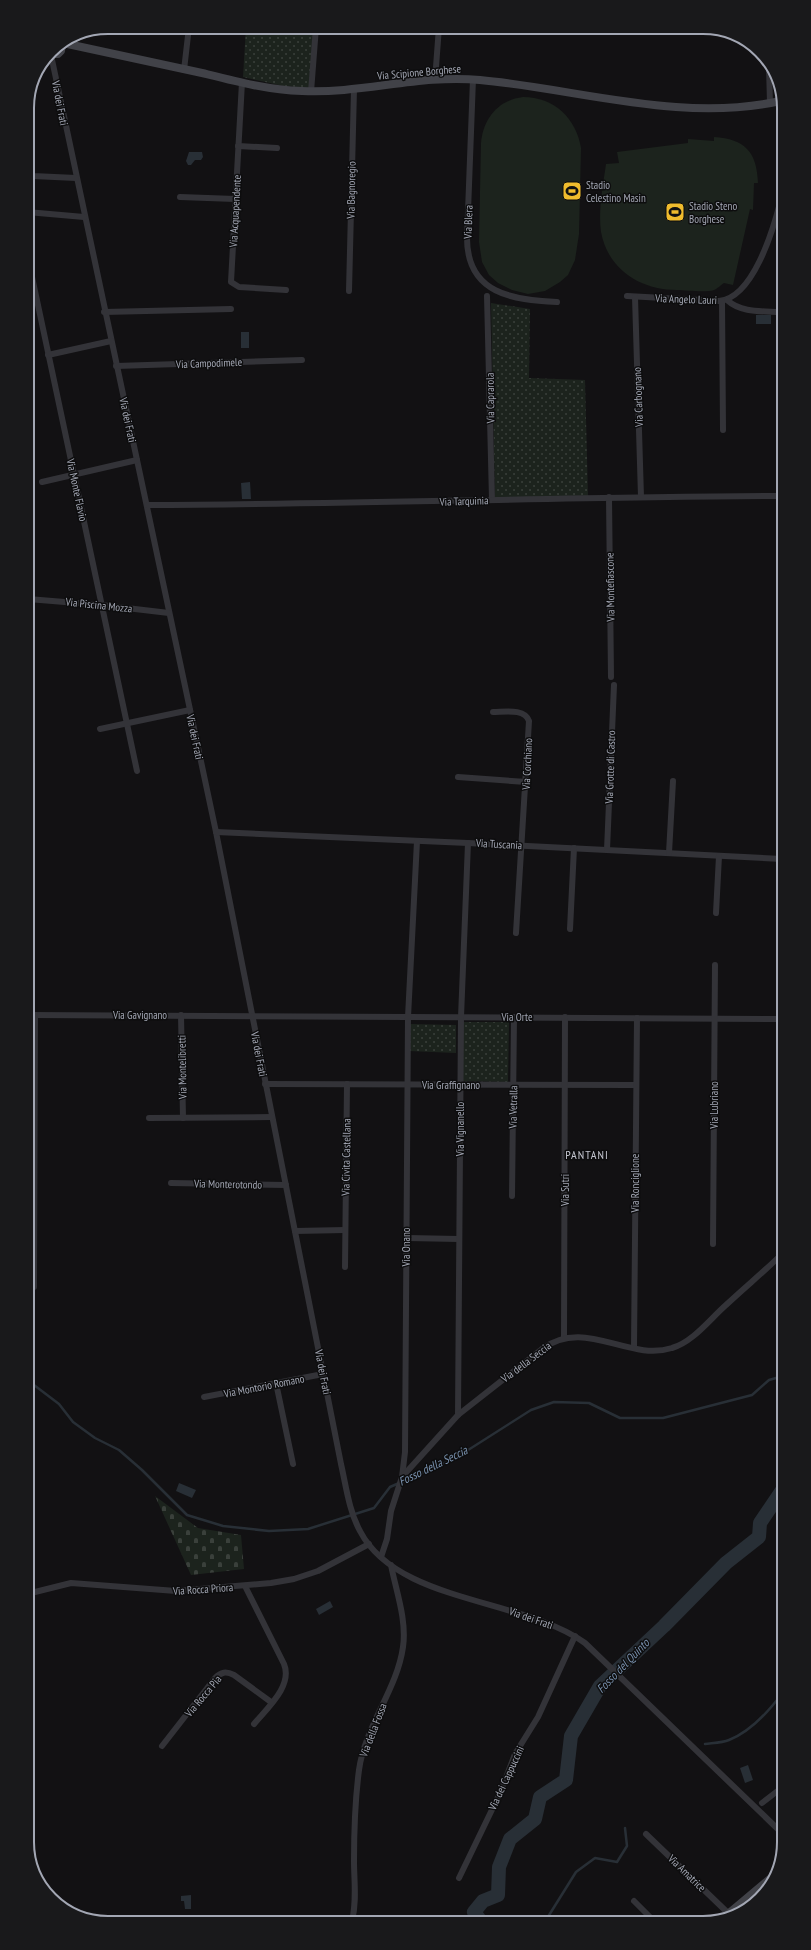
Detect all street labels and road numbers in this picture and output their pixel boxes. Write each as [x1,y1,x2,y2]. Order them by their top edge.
street label: Via Scipione Borghese [375,61,462,83]
street label: Via dei Frati [49,78,71,127]
street label: Via Bagnoregio [343,161,359,220]
street label: Via Acquapendente [226,174,244,249]
street label: Via Blera [460,205,476,240]
street label: Via Angelo Lauri [654,291,717,307]
street label: Via Campodimele [175,355,243,371]
street label: Via Carbognano [630,367,646,428]
street label: Via Caprarola [483,373,497,424]
street label: Via dei Frati [116,395,140,444]
street label: Via Monte Flavio [63,456,91,523]
street label: Via Tarquinia [438,493,489,509]
street label: Via Montefiascone [602,552,618,623]
street label: Via Piscina Mozza [64,594,133,615]
street label: Via dei Frati [183,712,207,761]
street label: Via Grotte di Castro [602,730,618,805]
street label: Via Corchiano [519,738,535,791]
street label: Via Tuscania [474,836,523,852]
street label: Via Gavignano [112,1008,167,1022]
street label: Via Orte [500,1010,533,1024]
street label: Via dei Frati [248,1029,270,1078]
street label: Via Montelibretti [174,1035,190,1100]
street label: Via Graffignano [421,1078,480,1092]
street label: Via Lubriano [707,1081,721,1130]
street label: Via Vetralla [506,1085,520,1130]
street label: Via Vignanello [453,1101,467,1157]
street label: Via Civita Castellana [338,1118,354,1197]
street label: Via Ronciglione [628,1153,642,1213]
street label: Via Sutri [558,1174,572,1207]
street label: Via Monterotondo [193,1176,262,1192]
street label: Via Onano [399,1227,413,1268]
street label: Via della Seccia [497,1339,554,1386]
street label: Via dei Frati [312,1347,334,1396]
street label: Via Montorio Romano [222,1371,306,1401]
street label: Via Rocca Priora [171,1580,234,1598]
street label: Via dei Frati [506,1604,555,1632]
street label: Via Rocca Pia [181,1672,224,1720]
street label: Via della Fossa [356,1701,390,1760]
street label: Via dei Cappuccini [485,1744,527,1813]
street label: Via Amatrice [664,1851,709,1895]

